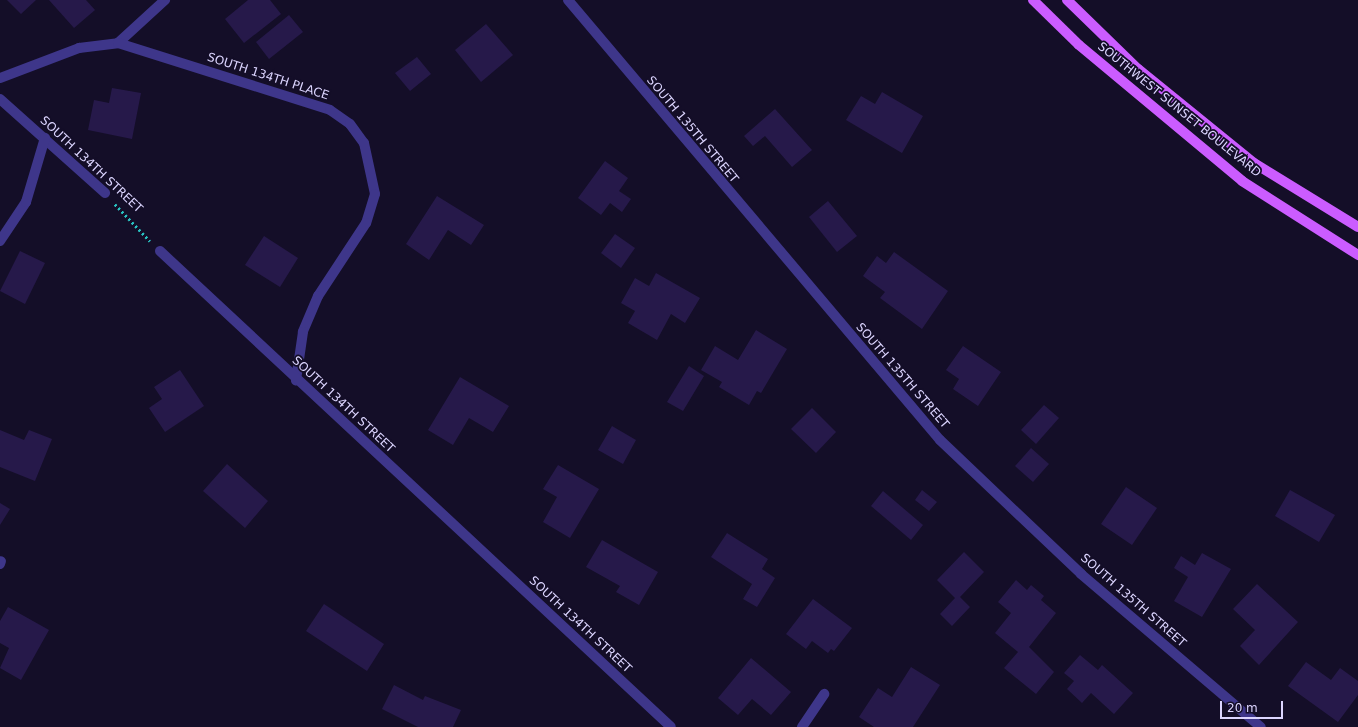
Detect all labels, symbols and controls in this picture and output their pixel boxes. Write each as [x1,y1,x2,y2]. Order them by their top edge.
street label: SOUTHWEST SUNSET BOULEVARD [1094,40,1264,180]
street label: SOUTH 134TH PLACE [205,50,331,104]
street label: SOUTH 135TH STREET [643,74,741,186]
street label: SOUTH 134TH STREET [37,114,145,216]
street label: SOUTH 135TH STREET [852,320,952,432]
street label: SOUTH 134TH STREET [289,354,397,456]
street label: SOUTH 135TH STREET [1077,551,1189,651]
street label: SOUTH 134TH STREET [526,574,634,676]
scale bar [1222,693,1285,719]
text: 20 m [1227,701,1258,715]

